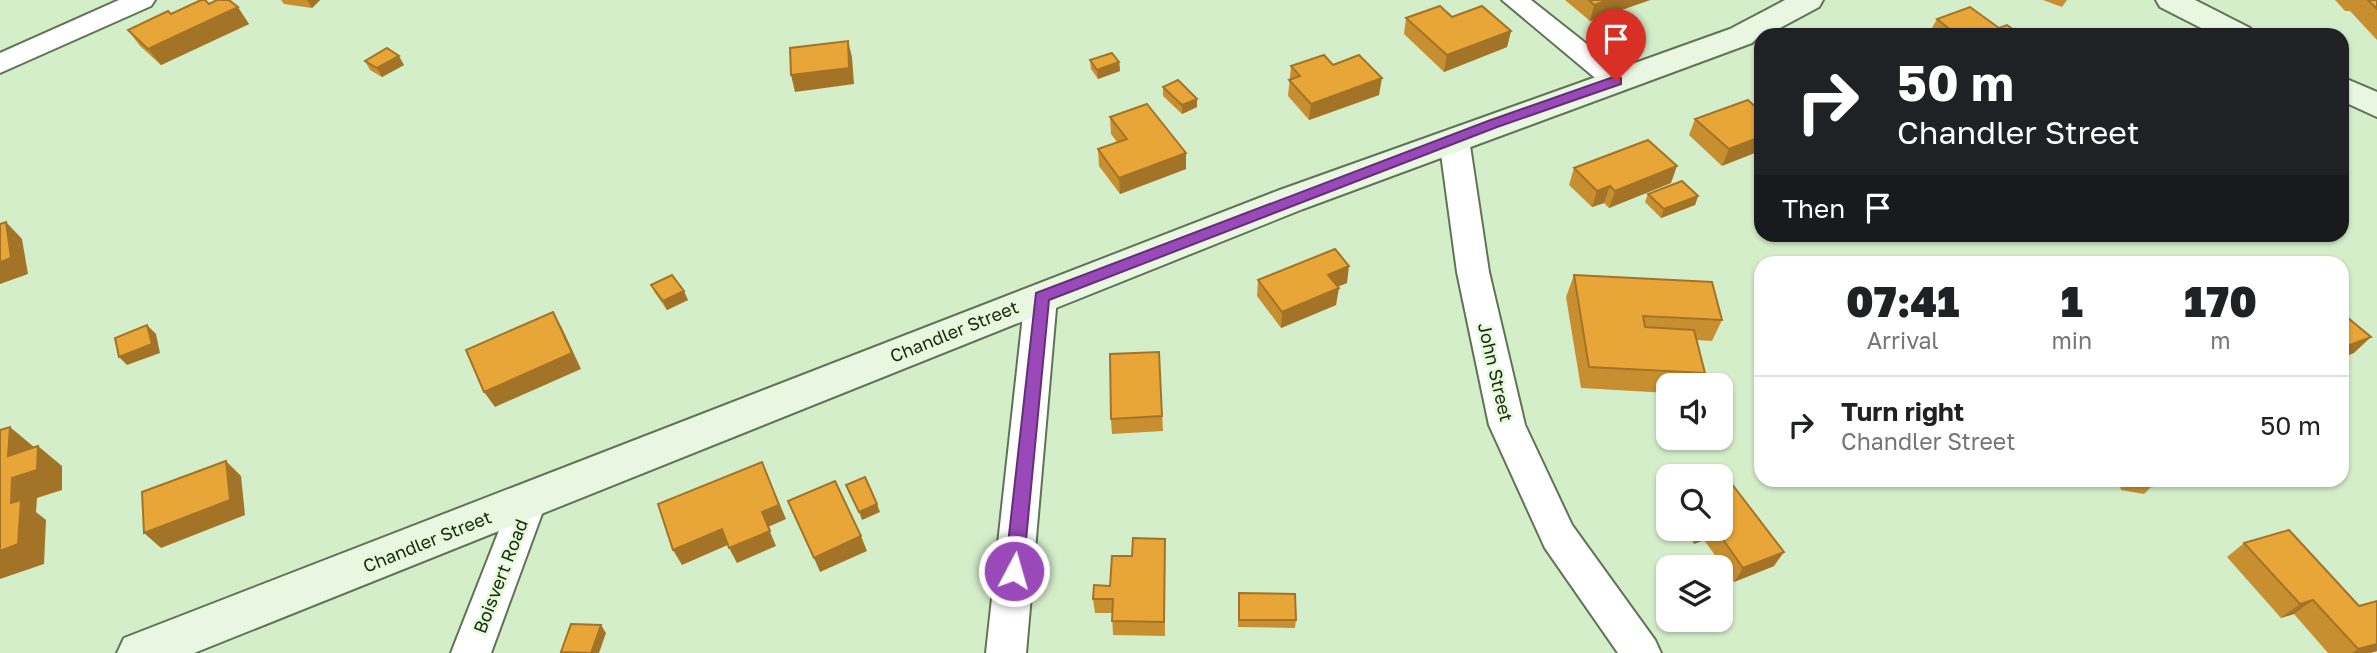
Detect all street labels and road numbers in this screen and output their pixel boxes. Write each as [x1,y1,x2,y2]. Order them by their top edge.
street label: Chandler Street [887,295,1021,367]
street label: John Street [1474,320,1518,424]
street label: Chandler Street [360,505,494,577]
street label: Boisvert Road [468,516,532,636]

